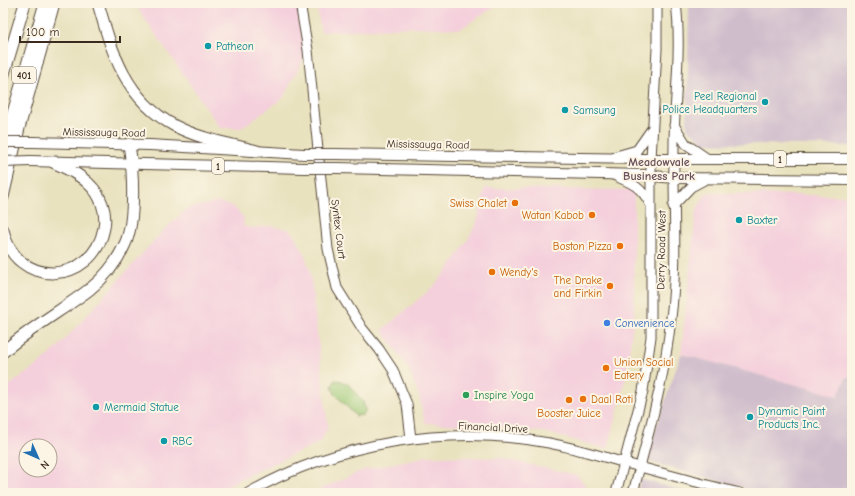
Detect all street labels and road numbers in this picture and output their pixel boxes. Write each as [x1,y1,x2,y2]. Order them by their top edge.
road number: 401 [12,67,36,83]
street label: Mississauga Road [63,125,146,140]
street label: Mississauga Road [387,137,470,152]
road number: 1 [774,151,786,167]
road number: 1 [212,158,224,174]
street label: Syntex Court [328,198,349,260]
street label: Derry Road West [654,209,669,290]
street label: Financial Drive [458,419,529,436]

